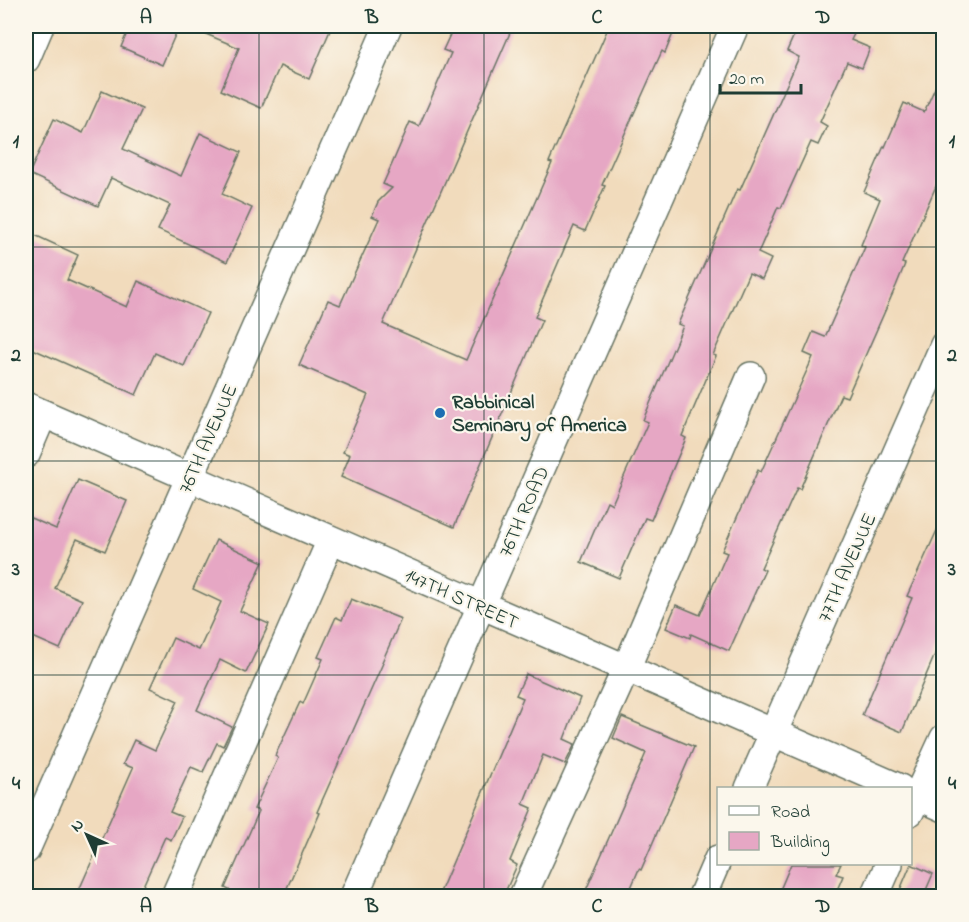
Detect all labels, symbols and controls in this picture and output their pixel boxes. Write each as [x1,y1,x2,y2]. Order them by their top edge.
text: A [140,4,152,33]
text: B [364,4,379,33]
text: C [592,4,603,33]
text: D [815,4,830,33]
scale bar [720,57,801,95]
text: 20 m [729,67,764,93]
text: 1 [13,128,20,157]
text: 1 [949,128,956,157]
text: 2 [10,342,21,371]
text: 2 [946,342,957,371]
street label: 76TH AVENUE [172,380,246,498]
place label: Rabbinical Seminary of America [452,389,627,442]
marker: Rabbinical Seminary of America [433,406,447,420]
street label: 76TH ROAD [492,462,558,562]
street label: 77TH AVENUE [811,509,885,627]
text: 3 [11,556,20,585]
text: 3 [947,556,956,585]
street label: 147TH STREET [399,562,523,638]
text: 4 [12,770,21,799]
text: 4 [948,770,957,799]
legend [717,787,912,865]
text: Road [771,800,810,826]
north arrow [57,805,117,865]
text: N [65,813,90,838]
text: Building [770,830,830,857]
text: A [140,893,152,922]
text: B [364,893,379,922]
text: C [592,893,603,922]
text: D [815,893,830,922]

